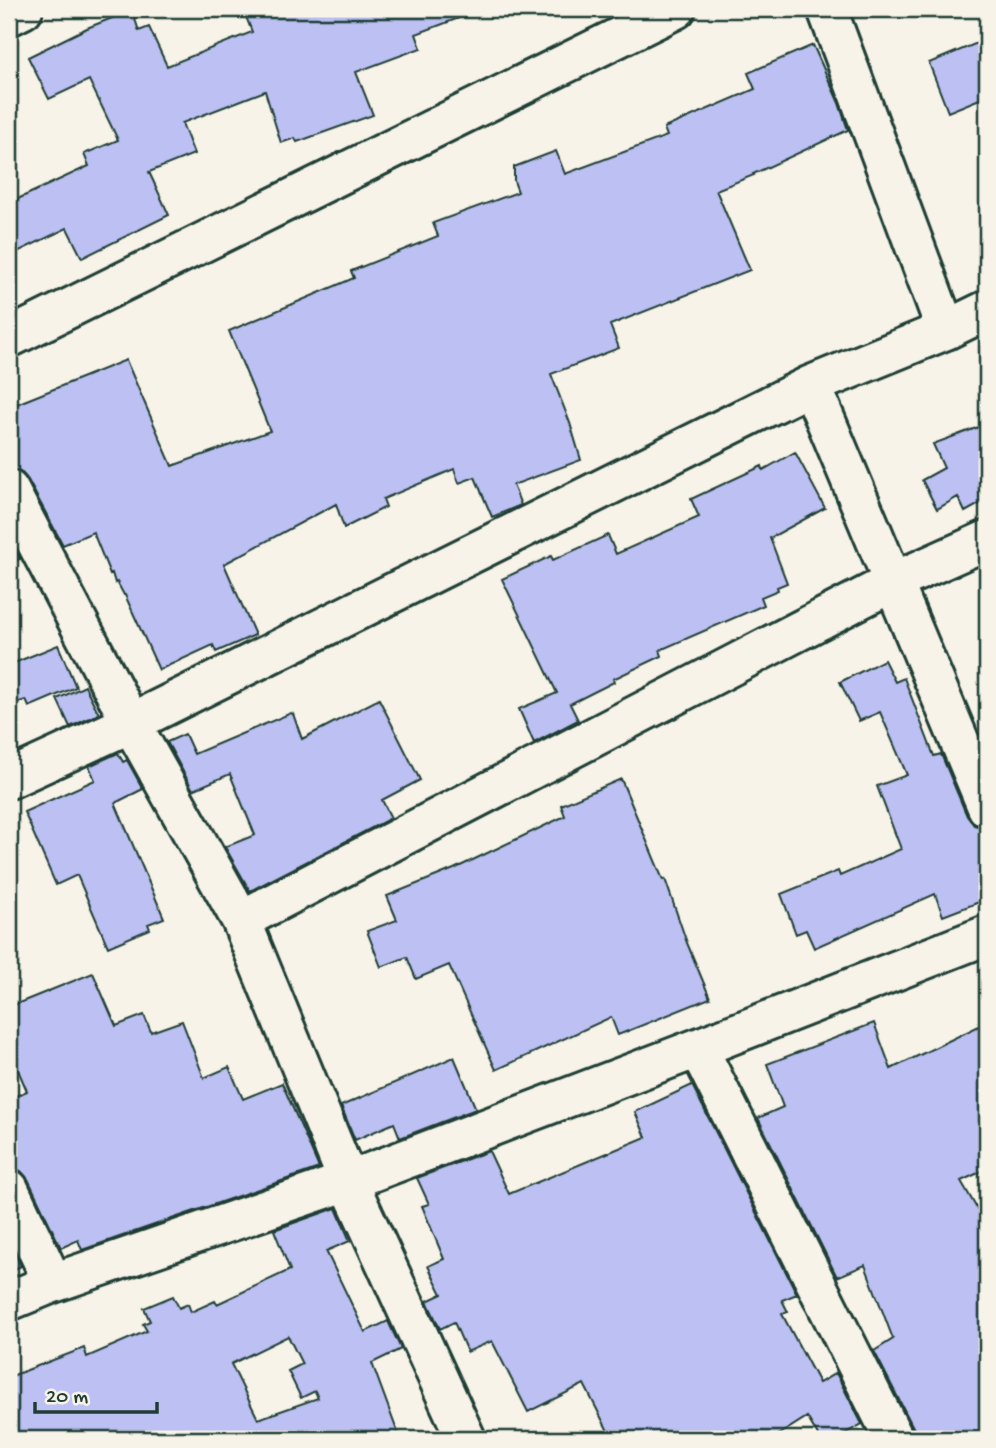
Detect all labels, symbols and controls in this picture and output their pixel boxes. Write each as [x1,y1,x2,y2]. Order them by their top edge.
scale bar [35,1371,158,1415]
text: 20 m [46,1386,88,1411]

